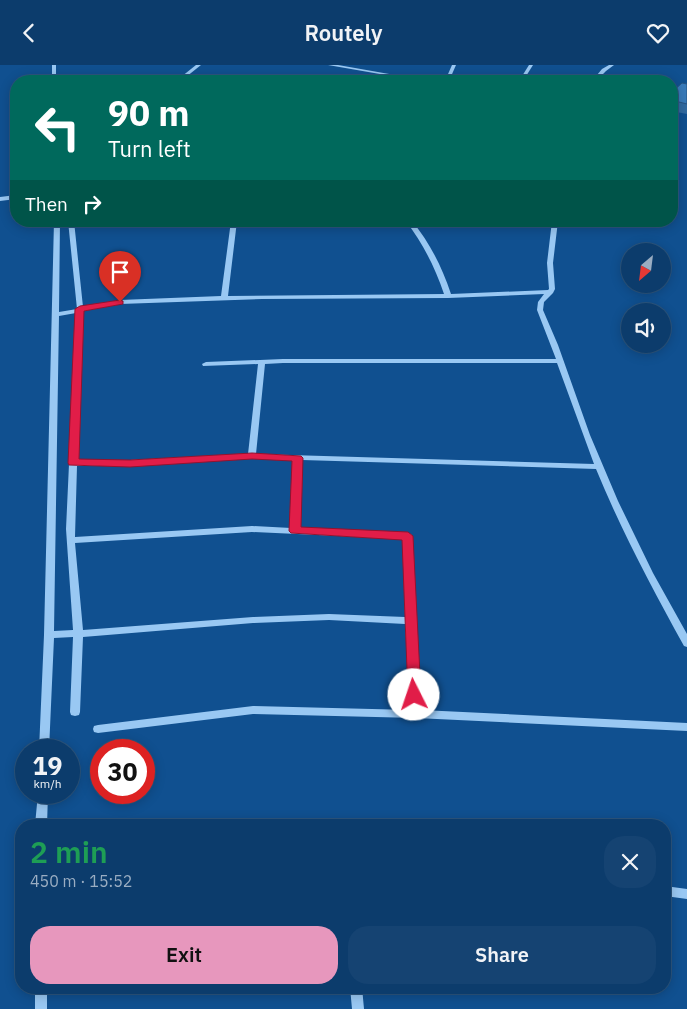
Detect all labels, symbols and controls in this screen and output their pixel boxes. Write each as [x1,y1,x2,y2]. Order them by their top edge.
text: Routely [305,18,382,47]
icon: back [15,19,43,47]
icon: heart [644,19,672,47]
text: 90 m [108,90,190,136]
icon: left [25,95,90,160]
text: Turn left [108,134,191,163]
icon: right [78,190,106,218]
text: Then [25,192,68,216]
north arrow [621,243,671,293]
map controls [621,243,671,353]
pin [99,251,141,302]
icon: arrive [106,258,134,286]
button: sound [621,303,671,353]
position arrow [387,668,439,720]
speed limit sign: 30 [90,739,155,804]
text: 19 [32,749,63,782]
text: km/h [33,776,62,791]
text: 2 min [30,832,108,871]
button: close [604,836,656,888]
text: 450 m · 15:52 [30,871,132,891]
button: Exit [30,926,338,984]
button: Share [348,926,656,984]

